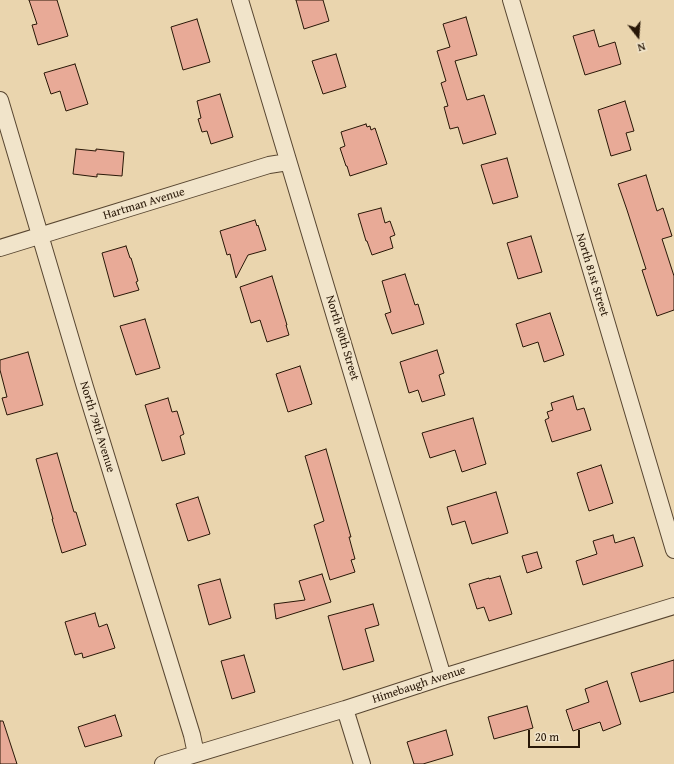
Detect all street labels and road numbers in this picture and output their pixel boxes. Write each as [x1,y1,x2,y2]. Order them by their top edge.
street label: Hartman Avenue [101,185,187,223]
street label: North 81st Street [573,232,611,318]
street label: North 80th Street [322,294,362,382]
street label: North 79th Avenue [76,380,118,474]
street label: Himebaugh Avenue [370,663,468,707]

